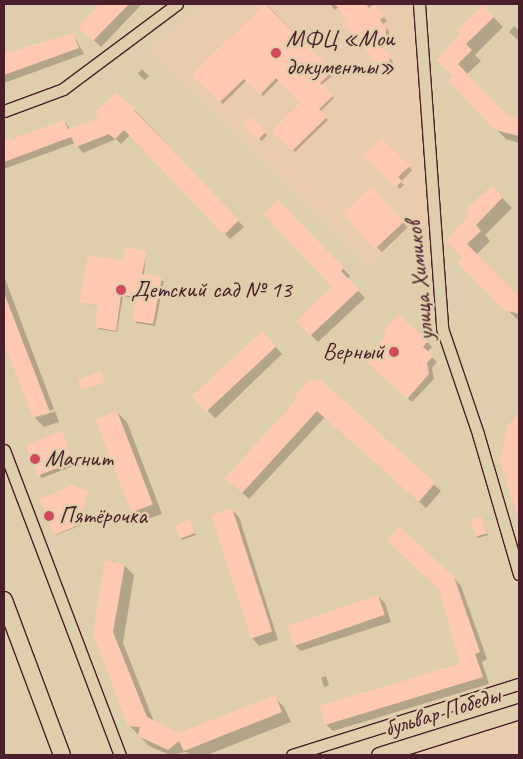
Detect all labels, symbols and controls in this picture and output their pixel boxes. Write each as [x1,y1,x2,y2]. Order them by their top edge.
place label: МФЦ «Мои документы» [286,25,395,81]
marker: МФЦ «Мои документы» [270,47,282,59]
street label: улица Химиков [399,220,441,342]
place label: Детский сад № 13 [131,276,292,304]
marker: Детский сад № 13 [115,284,127,296]
place label: Верный [323,338,384,366]
marker: Верный [388,346,400,358]
place label: Магнит [45,445,113,473]
marker: Магнит [29,453,41,465]
place label: Пятёрочка [59,502,147,530]
marker: Пятёрочка [43,510,55,522]
street label: бульвар Победы [381,681,503,743]

